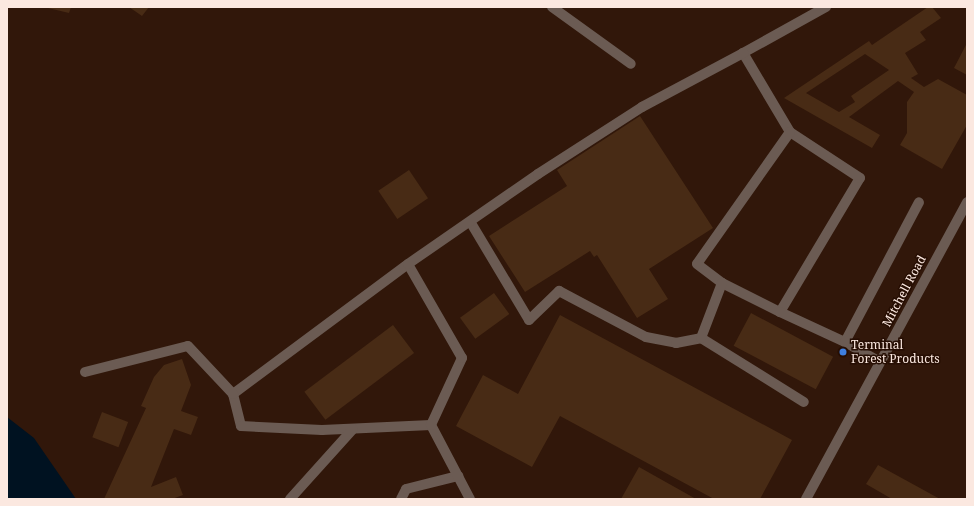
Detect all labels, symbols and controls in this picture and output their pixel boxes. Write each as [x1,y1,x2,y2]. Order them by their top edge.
street label: Mitchell Road [879,253,929,329]
place label: Terminal Forest Products [851,338,940,366]
marker: Terminal Forest Products [838,347,848,357]

